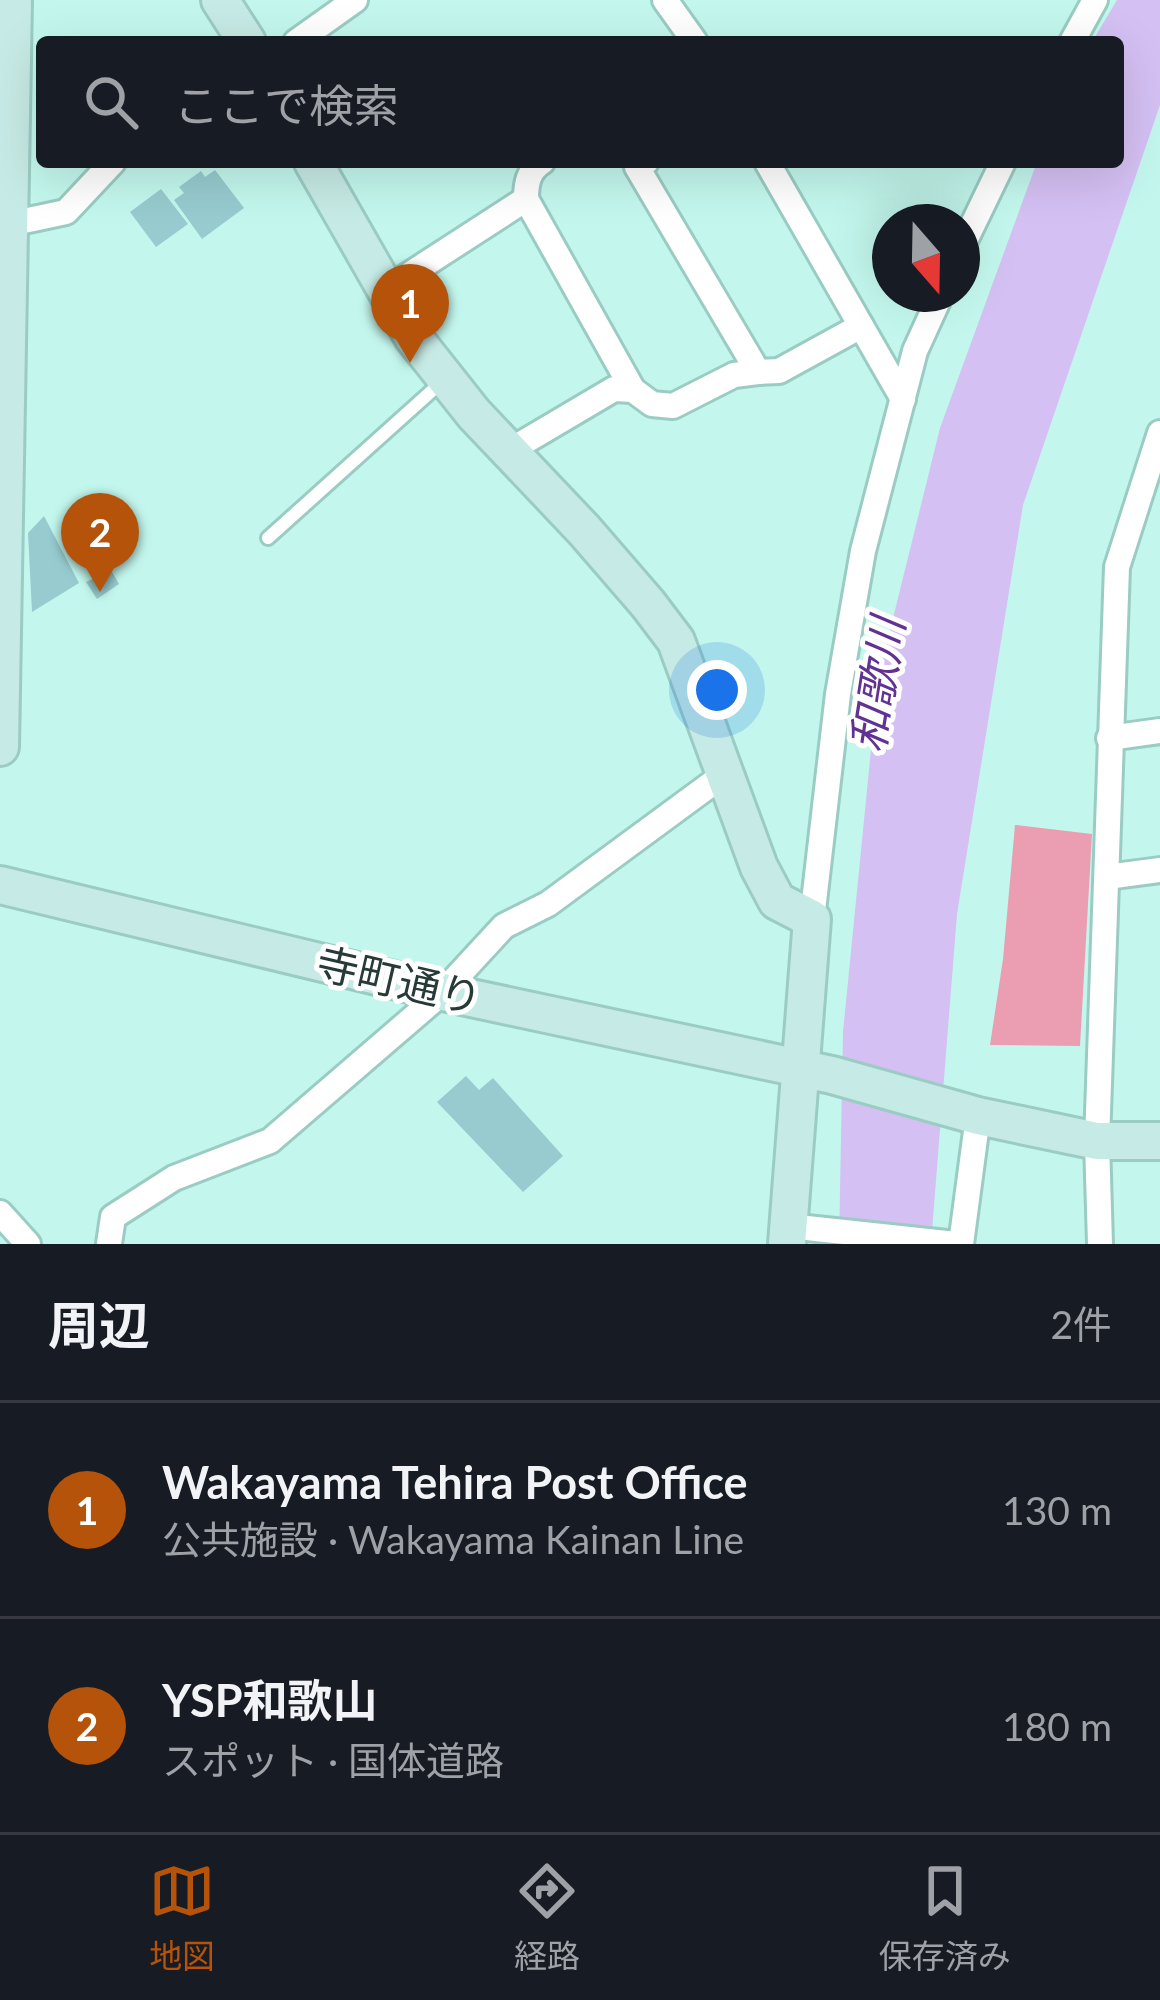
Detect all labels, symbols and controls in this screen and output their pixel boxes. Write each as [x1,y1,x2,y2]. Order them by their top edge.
search box [36,36,1124,168]
icon: search [78,69,144,135]
text: ここで検索 [174,78,399,132]
north arrow [872,204,980,312]
pin: 1 [371,264,449,363]
pin: 2 [61,493,139,592]
water label: 和歌川 [840,610,915,756]
your location [687,660,747,720]
street label: 寺町通り [312,937,487,1023]
text: 周辺 [48,1294,150,1355]
text: 2件 [1050,1301,1112,1347]
text: Wakayama Tehira Post Office [162,1455,748,1509]
text: 1 [76,1487,98,1533]
text: 130 m [1002,1487,1112,1533]
text: 公共施設 · Wakayama Kainan Line [162,1516,744,1562]
text: YSP和歌山 [162,1673,378,1727]
text: 2 [76,1703,98,1749]
text: 180 m [1002,1703,1112,1749]
text: スポット · 国体道路 [162,1737,504,1783]
tab: 地図 [149,1858,215,1978]
tab: 経路 [514,1858,580,1978]
tab: 保存済み [879,1858,1011,1978]

